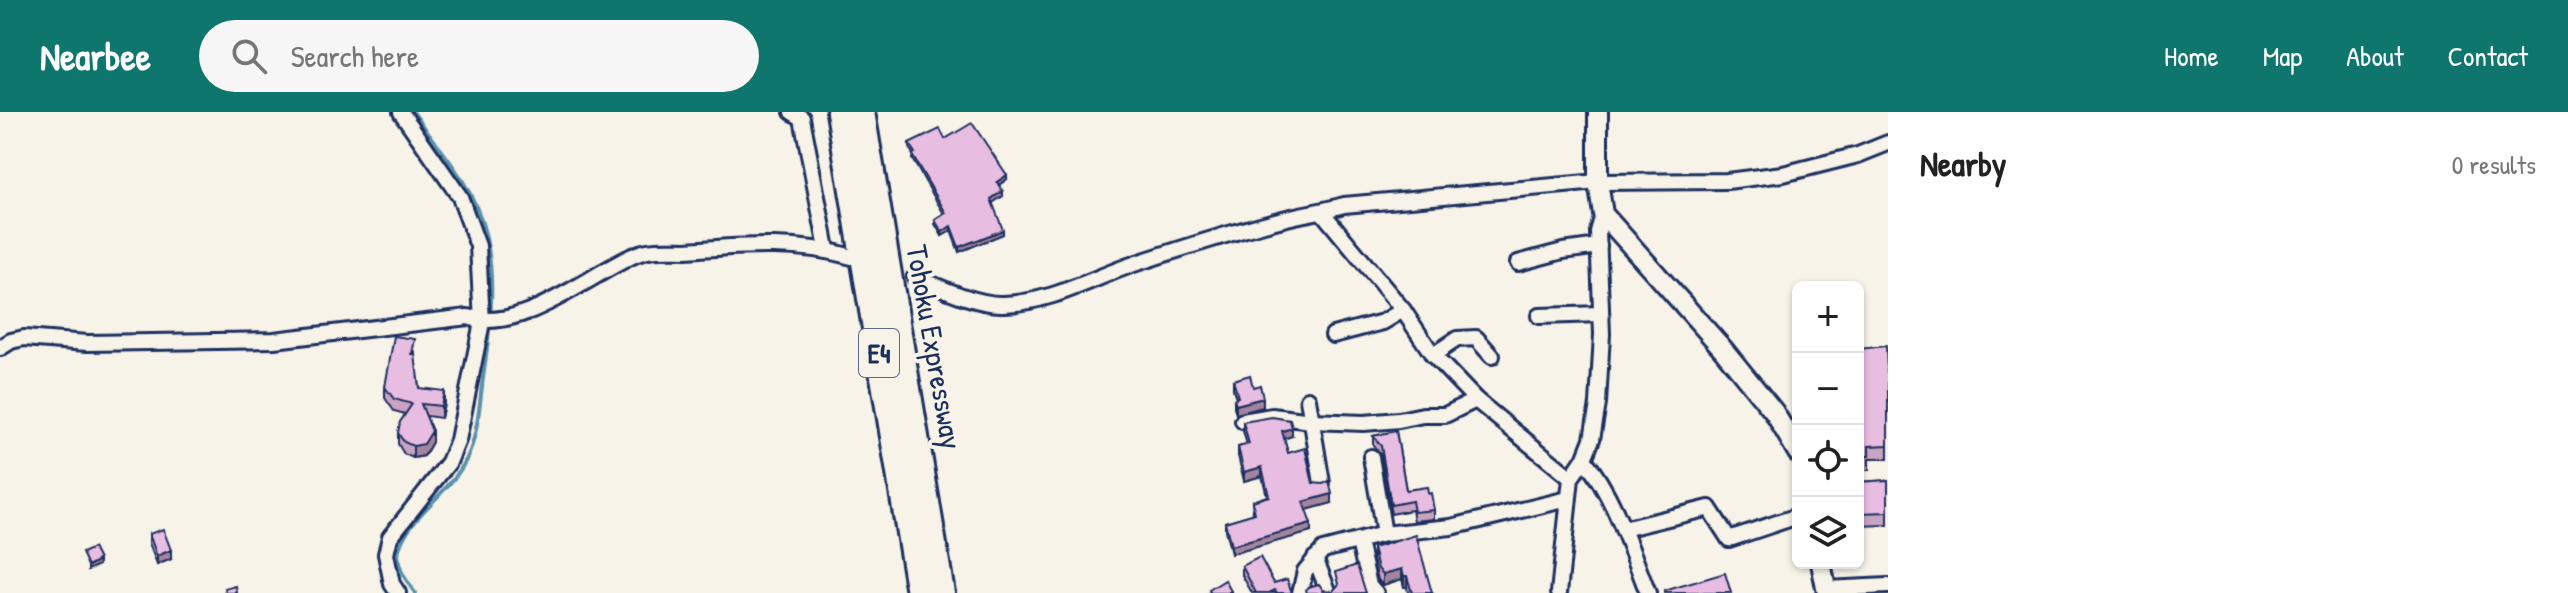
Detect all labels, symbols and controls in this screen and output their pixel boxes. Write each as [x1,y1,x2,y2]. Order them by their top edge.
search box [199,20,759,92]
text: Nearbee [40,30,151,82]
icon: search [227,34,271,78]
text: Search here [291,36,419,76]
text: Home [2164,37,2219,75]
text: Map [2263,37,2302,75]
text: About [2346,37,2404,75]
text: Contact [2448,37,2528,75]
text: Nearby [1920,141,2006,187]
text: 0 results [2452,147,2536,182]
street label: Tohoku Expressway [897,242,973,452]
map controls [1792,281,1864,569]
button: + [1792,281,1864,353]
road number: E4 [859,329,899,377]
button: − [1792,353,1864,425]
button: locate [1792,425,1864,497]
button: layers [1792,497,1864,569]

